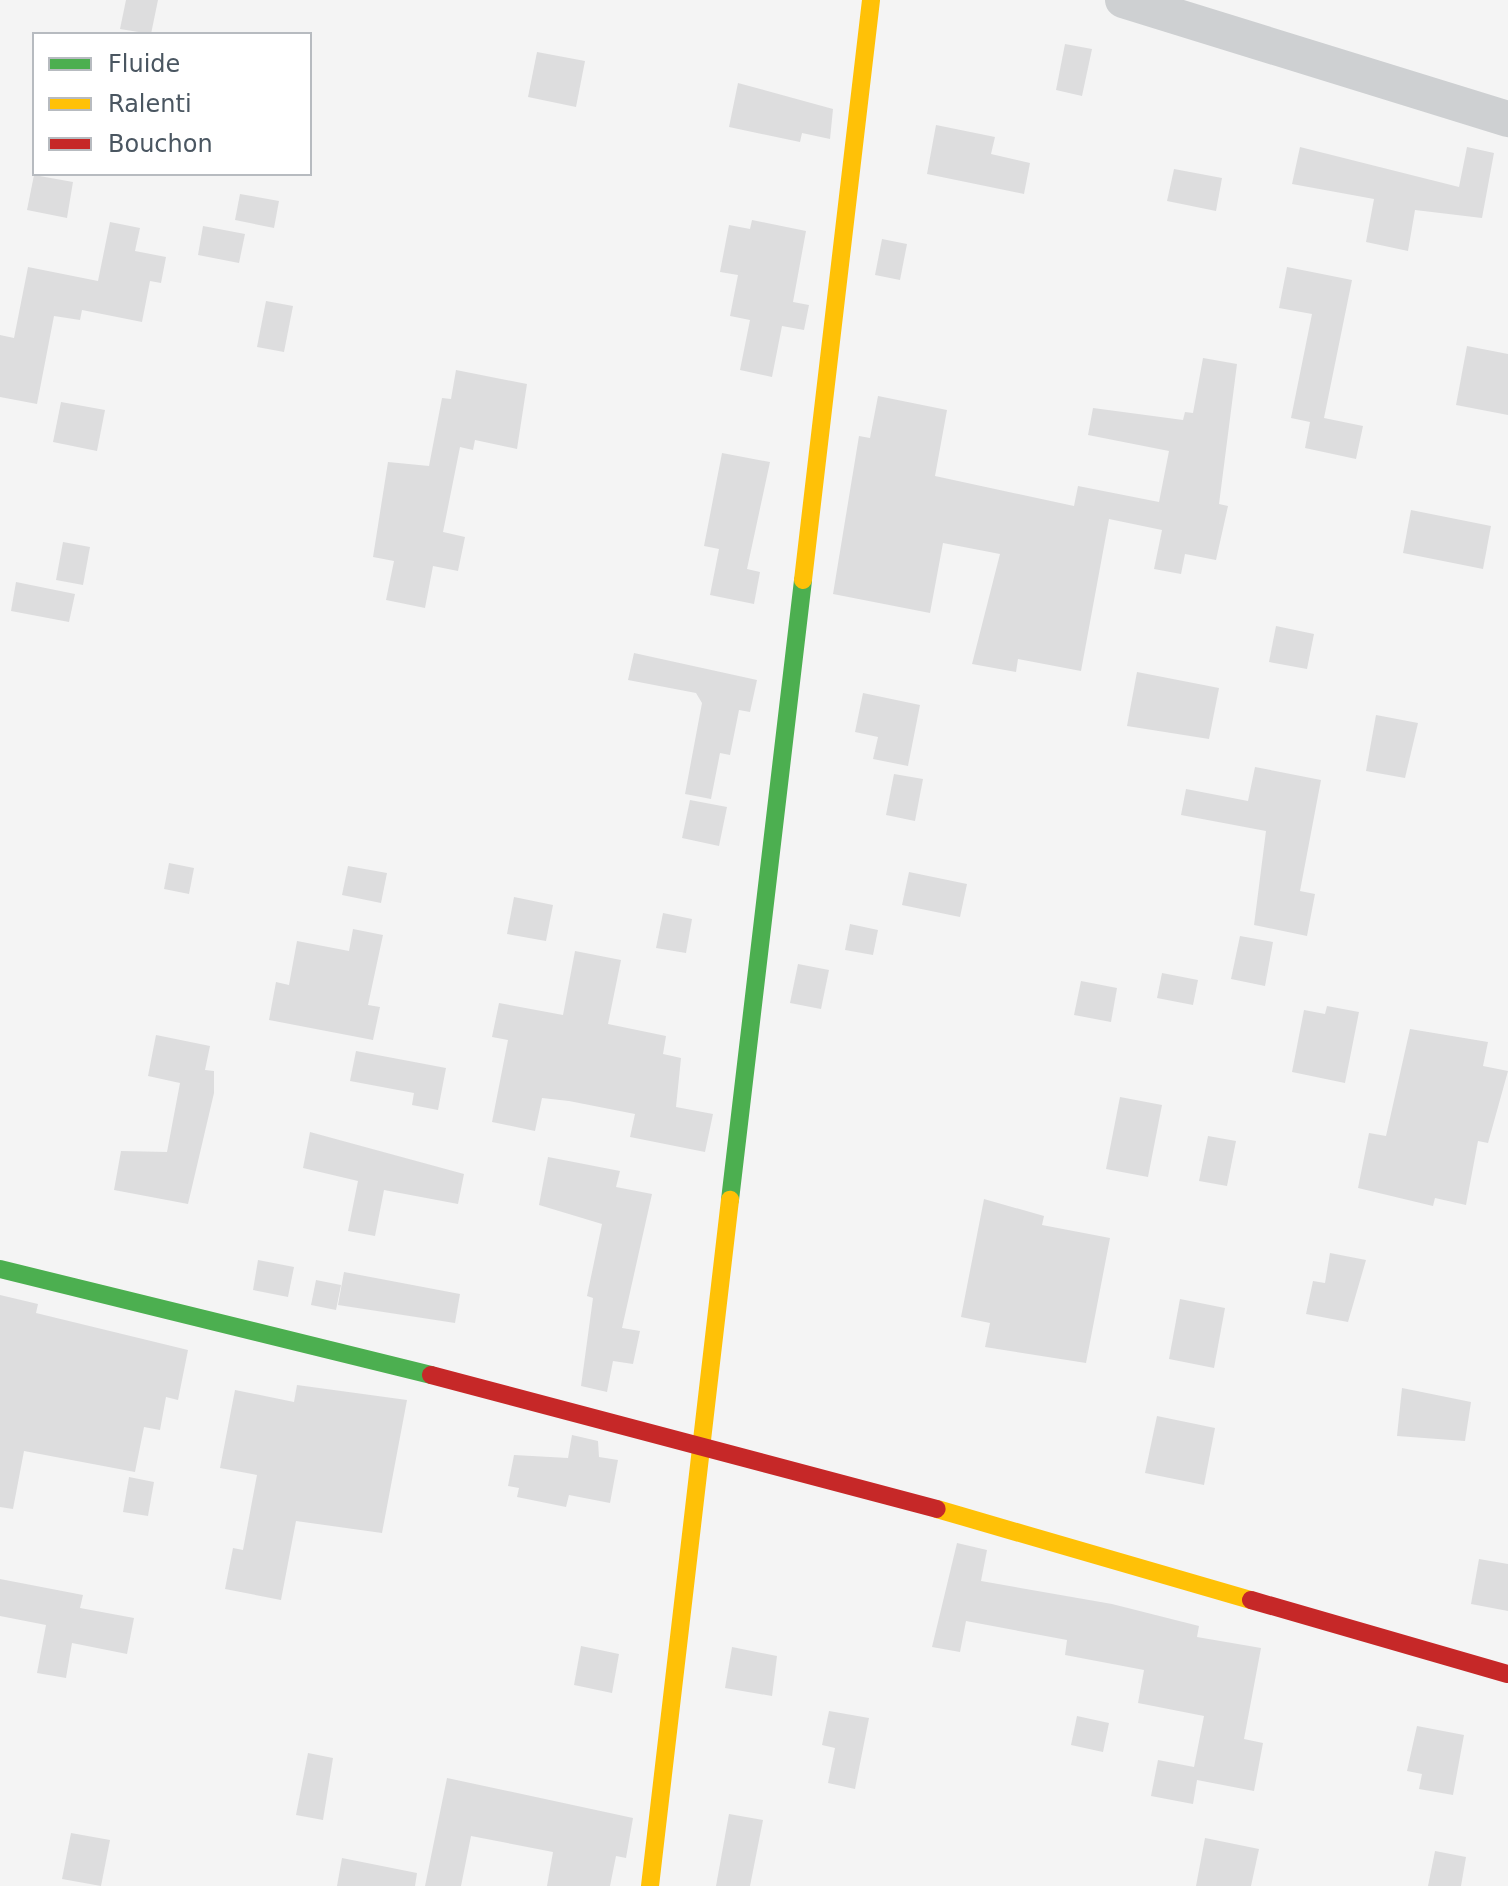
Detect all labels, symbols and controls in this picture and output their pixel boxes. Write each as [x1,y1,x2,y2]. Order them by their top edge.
legend [32,32,312,176]
text: Fluide [108,50,180,78]
text: Ralenti [108,90,192,118]
text: Bouchon [108,130,213,158]

